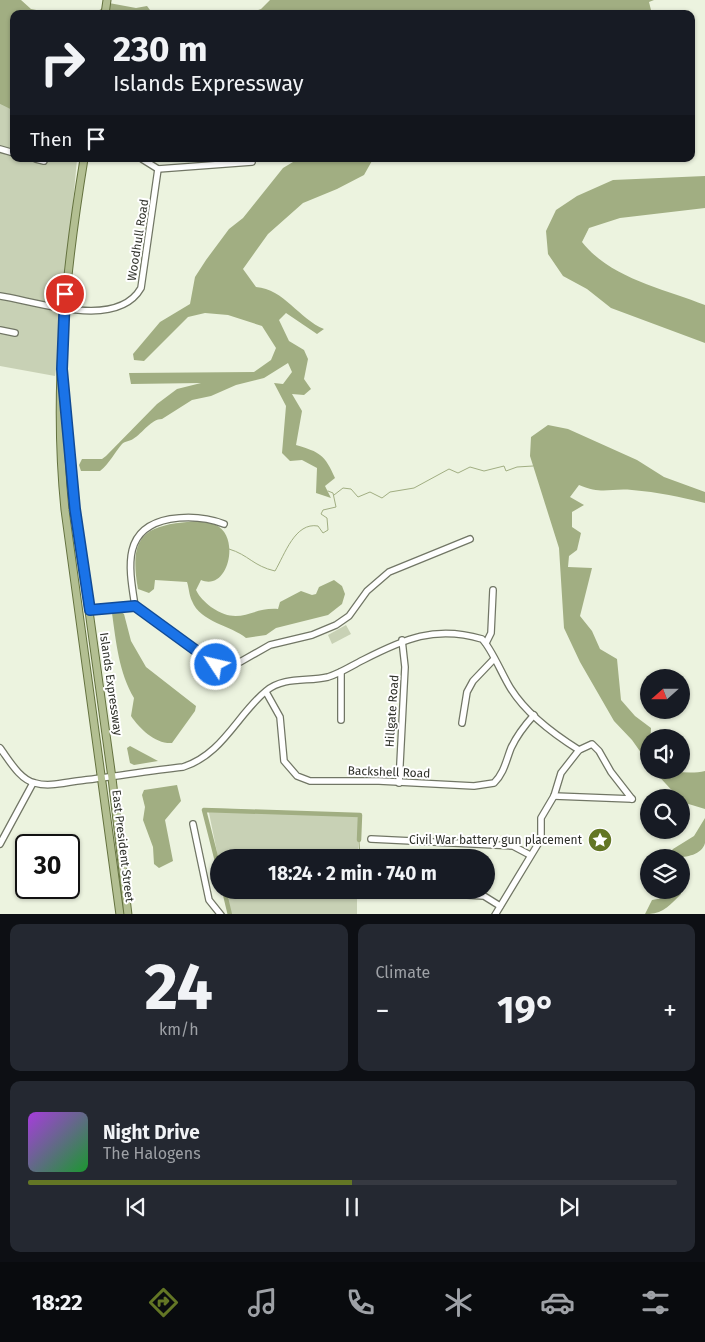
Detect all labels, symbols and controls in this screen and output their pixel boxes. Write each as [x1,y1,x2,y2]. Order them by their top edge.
text: 230 m [113,28,207,70]
icon: right [30,30,95,95]
text: Islands Expressway [113,70,304,97]
icon: arrive [82,125,110,153]
text: Then [30,128,72,151]
street label: Woodhull Road [125,198,151,282]
pin [44,273,86,315]
icon: arrive [51,280,79,308]
street label: Islands Expressway [97,632,125,737]
position arrow [189,638,241,690]
north arrow [640,669,690,719]
map controls [640,669,690,899]
street label: Hillgate Road [382,674,402,748]
button: sound [640,729,690,779]
street label: Backshell Road [347,764,431,780]
street label: East President Street [109,789,137,904]
button: search [640,789,690,839]
place icon: Civil War battery gun placement [587,827,613,853]
place label: Civil War battery gun placement [409,833,583,847]
speed limit sign: 30 [15,834,80,899]
button: layers [640,849,690,899]
text: 18:24 · 2 min · 740 m [268,862,437,885]
text: 24 [145,948,213,1026]
text: Climate [376,963,430,982]
text: 19° [497,987,556,1033]
text: − [376,994,390,1027]
text: + [663,994,677,1027]
text: km/h [159,1020,199,1039]
text: Night Drive [103,1121,200,1144]
text: The Halogens [103,1144,201,1163]
icon: previous [122,1193,150,1221]
icon: pause [338,1193,366,1221]
icon: next [555,1193,583,1221]
icon: directions [146,1285,181,1320]
icon: music [245,1285,280,1320]
icon: phone [343,1285,378,1320]
icon: climate [441,1285,476,1320]
icon: car [540,1285,575,1320]
icon: filters [638,1285,673,1320]
text: 18:22 [32,1289,83,1316]

